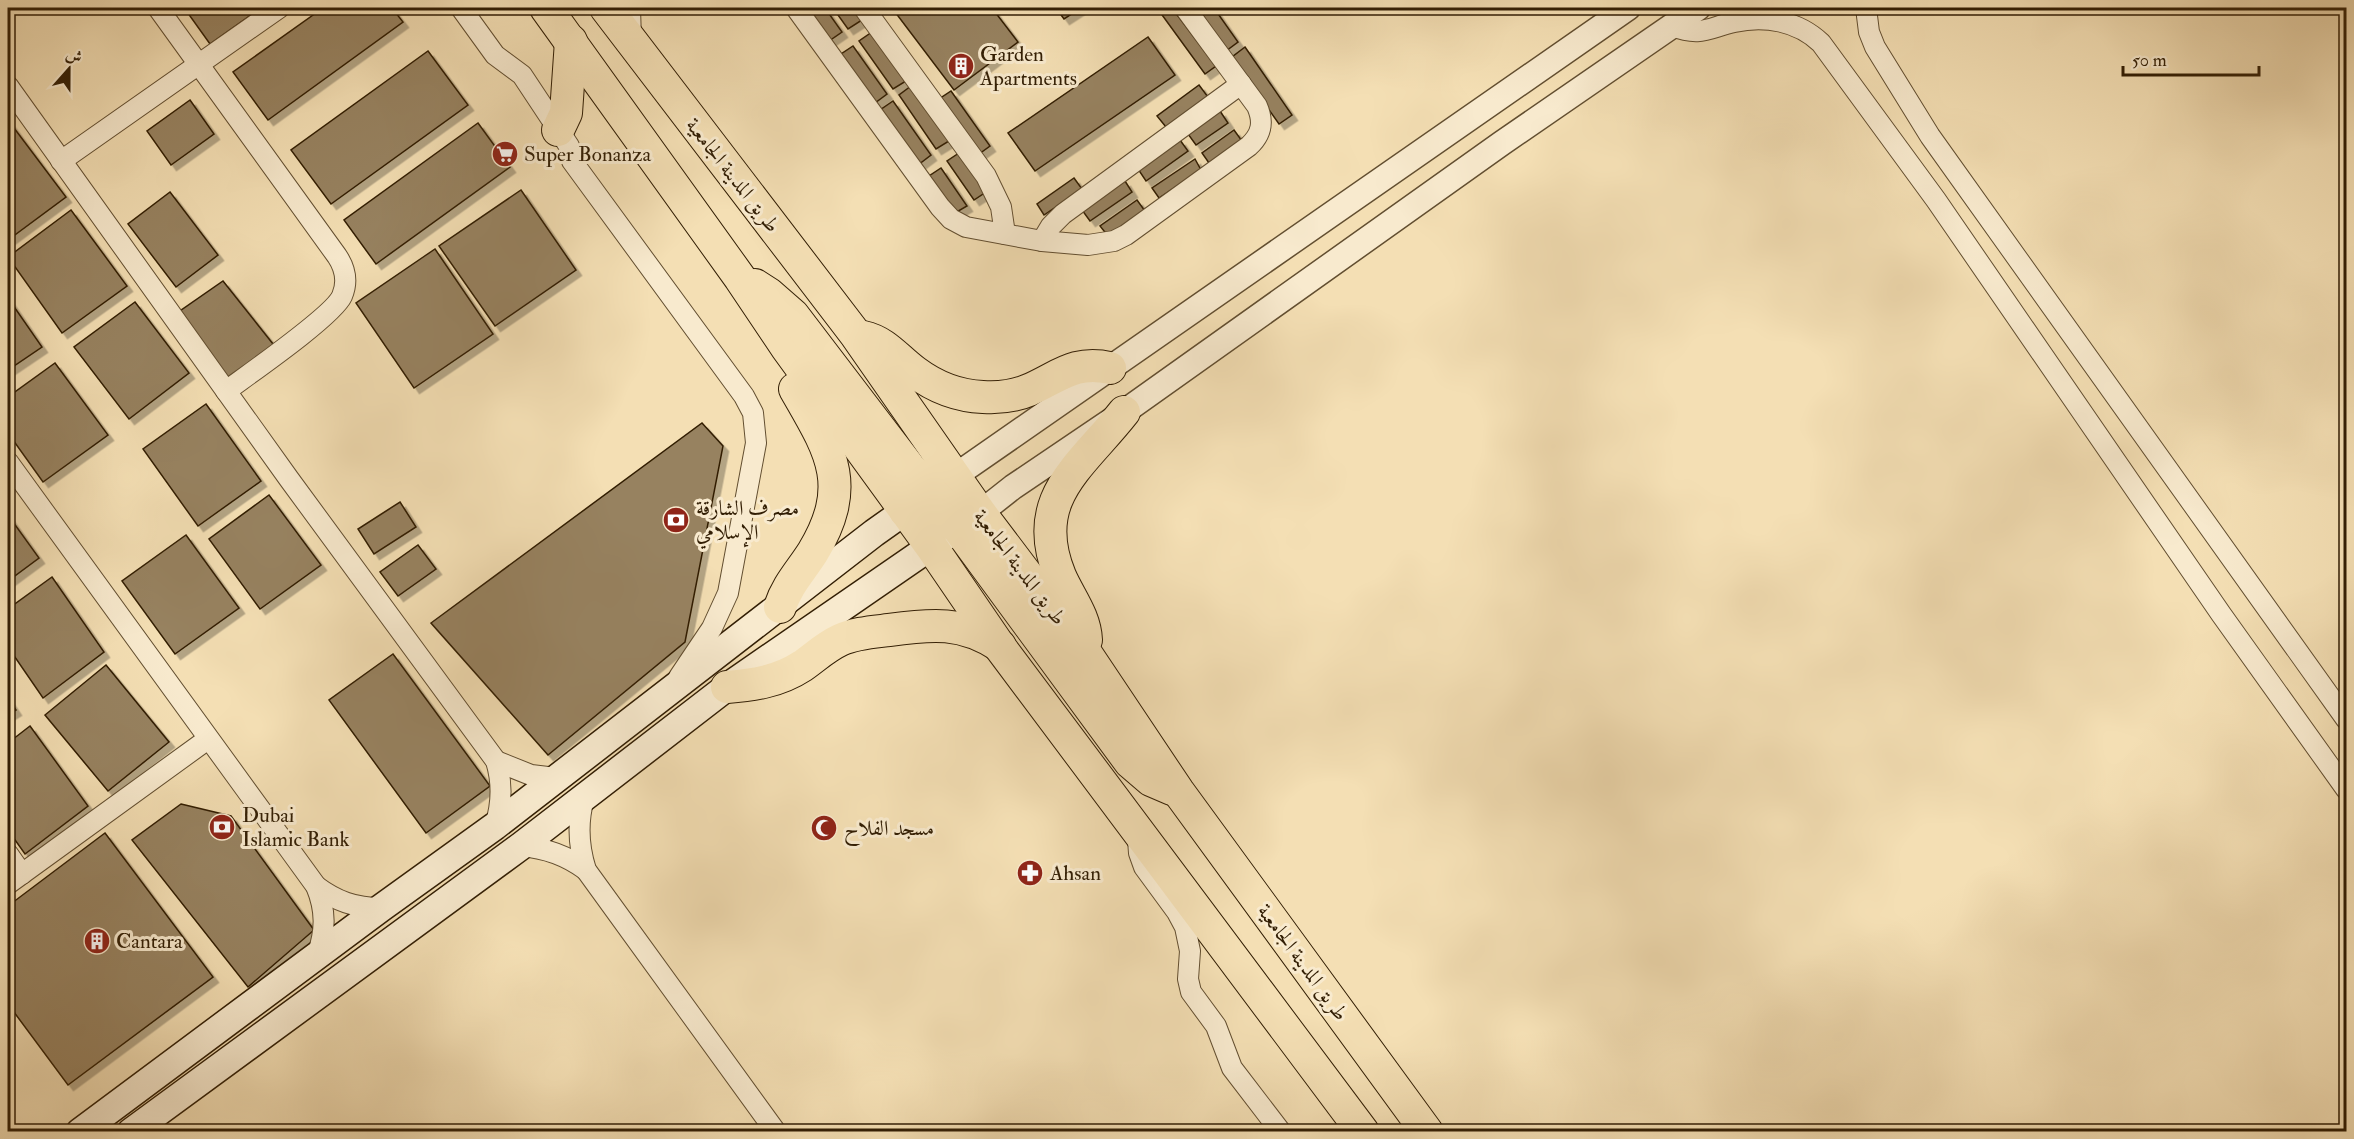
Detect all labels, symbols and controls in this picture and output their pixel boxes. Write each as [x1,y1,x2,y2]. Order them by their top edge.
north arrow [39,39,99,99]
scale bar [2123,39,2260,77]
place label: Garden Apartments [979,41,1077,92]
text: ش [63,44,85,68]
text: 50 m [2132,49,2167,72]
building icon: Garden Apartments [946,51,976,81]
street label: طريق المدينة الجامعية [679,112,786,238]
supermarket icon: Super Bonanza [490,139,520,169]
place label: Super Bonanza [524,141,651,168]
place label: مصرف الشارقة الإسلامي [696,495,799,549]
street label: طريق المدينة الجامعية [967,504,1072,631]
bank icon: مصرف الشارقة الإسلامي [661,505,691,535]
place label: Dubai Islamic Bank [242,802,350,853]
bank icon: Dubai Islamic Bank [207,812,237,842]
mosque icon: مسجد الفلاح [809,813,839,843]
place label: مسجد الفلاح [844,815,934,847]
pharmacy icon: Ahsan [1015,858,1045,888]
place label: Ahsan [1049,860,1101,887]
street label: طريق المدينة الجامعية [1251,898,1354,1026]
building icon: Cantara [82,926,112,956]
place label: Cantara [116,928,183,955]

